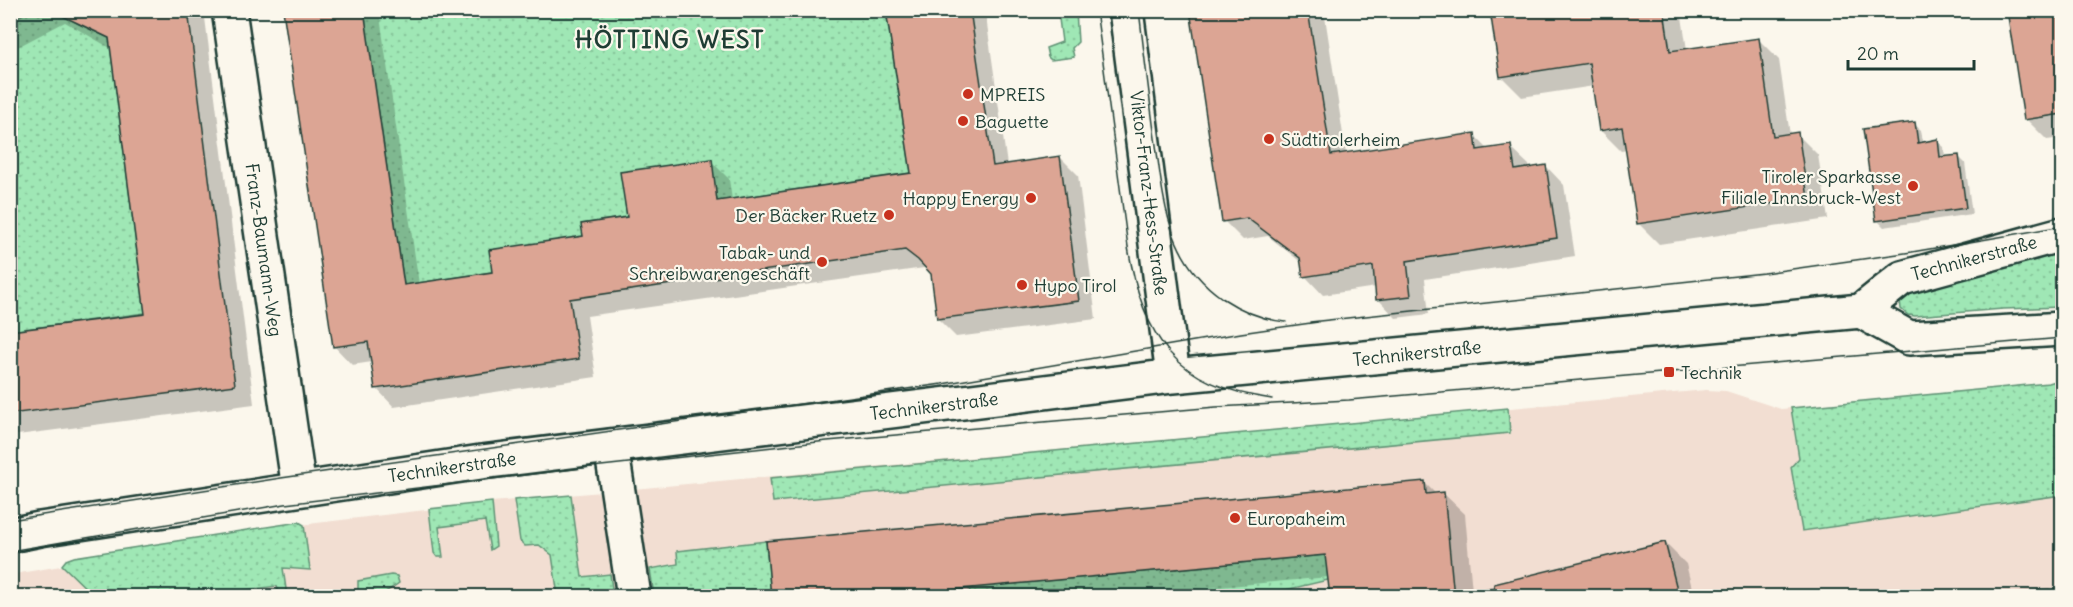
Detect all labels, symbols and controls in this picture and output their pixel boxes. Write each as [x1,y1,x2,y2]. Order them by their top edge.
district label: HÖTTING WEST [575,24,765,54]
scale bar [1848,33,1974,71]
text: 20 m [1857,42,1899,65]
place label: MPREIS [980,83,1045,106]
marker: MPREIS [961,87,975,101]
street label: Viktor-Franz-Hess-Straße [1125,89,1173,297]
place label: Baguette [975,110,1049,133]
marker: Baguette [956,114,970,128]
place label: Südtirolerheim [1281,128,1401,151]
marker: Südtirolerheim [1262,132,1276,146]
street label: Franz-Baumann-Weg [240,162,288,338]
place label: Tiroler Sparkasse Filiale Innsbruck-West [1721,165,1901,209]
marker: Tiroler Sparkasse Filiale Innsbruck-West [1906,179,1920,193]
place label: Happy Energy [903,187,1019,210]
marker: Happy Energy [1024,191,1038,205]
place label: Der Bäcker Ruetz [735,204,877,227]
marker: Der Bäcker Ruetz [882,208,896,222]
street label: Technikerstraße [1909,230,2039,286]
place label: Tabak- und Schreibwarengeschäft [629,241,810,285]
marker: Tabak- und Schreibwarengeschäft [815,255,829,269]
place label: Hypo Tirol [1034,274,1117,297]
marker: Hypo Tirol [1015,278,1029,292]
street label: Technikerstraße [1352,335,1482,371]
place label: Technik [1681,361,1742,384]
marker: Technik [1662,365,1676,379]
street label: Technikerstraße [869,387,999,425]
street label: Technikerstraße [386,447,518,487]
place label: Europaheim [1247,507,1346,530]
marker: Europaheim [1228,511,1242,525]

